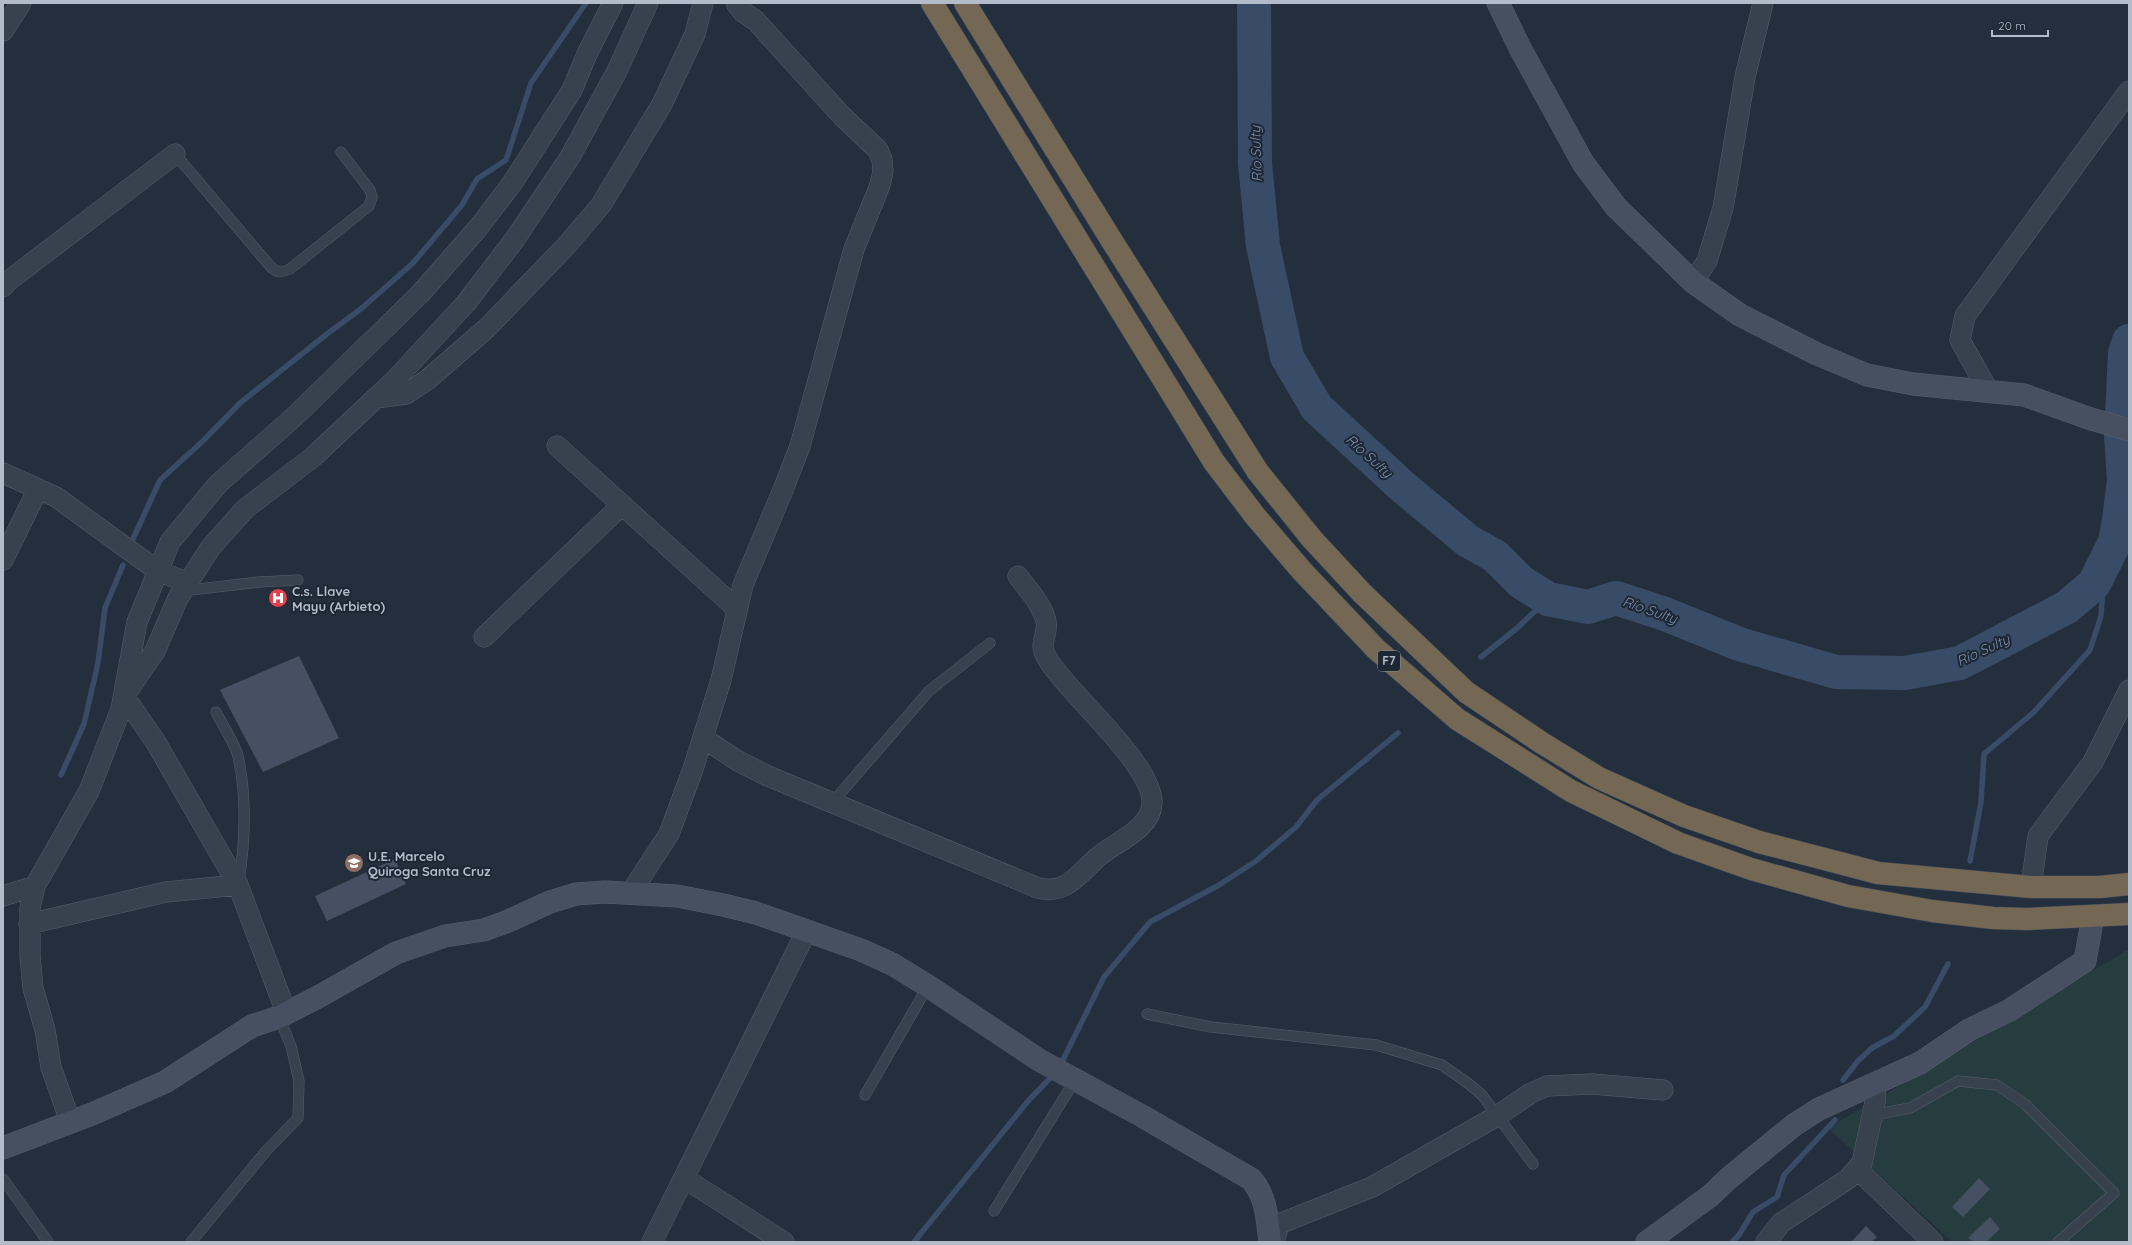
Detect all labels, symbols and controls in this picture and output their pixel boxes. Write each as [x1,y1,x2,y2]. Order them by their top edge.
scale bar [1992,12,2048,38]
text: 20 m [1998,18,2026,33]
water label: Río Sulty [1246,124,1266,182]
water label: Río Sulty [1342,430,1397,482]
place label: C.s. Llave Mayu (Arbieto) [292,583,386,614]
hospital icon: C.s. Llave Mayu (Arbieto) [267,587,289,609]
water label: Río Sulty [1620,592,1681,628]
water label: Río Sulty [1954,629,2013,670]
road number: F7 [1378,651,1400,671]
place label: U.E. Marcelo Quiroga Santa Cruz [368,848,491,879]
school or university icon: U.E. Marcelo Quiroga Santa Cruz [343,852,365,874]

